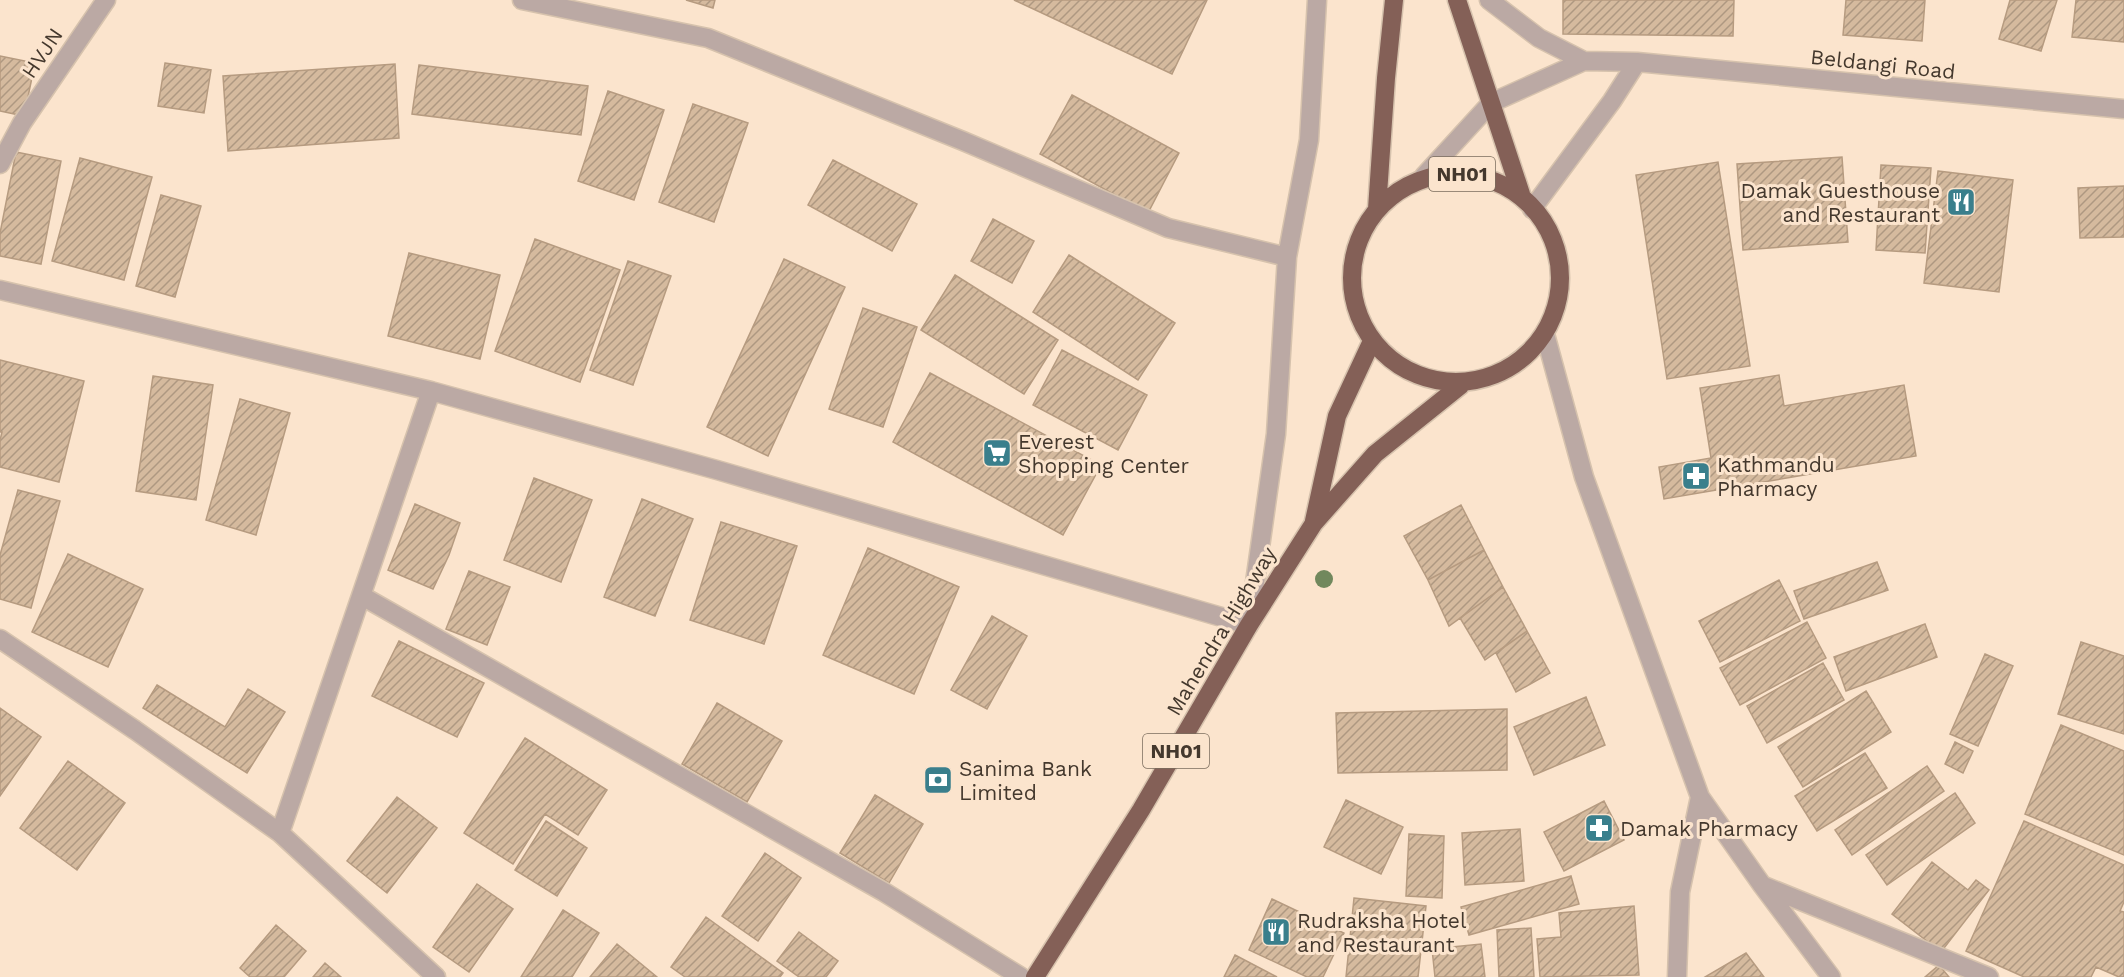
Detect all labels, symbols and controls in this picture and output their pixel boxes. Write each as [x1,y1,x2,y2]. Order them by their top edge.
street label: HVJN [16,23,68,83]
street label: Beldangi Road [1809,44,1957,84]
road number: NH01 [1429,157,1495,191]
place label: Damak Guesthouse and Restaurant [1741,178,1940,227]
restaurant icon: Damak Guesthouse and Restaurant [1945,186,1977,218]
place label: Everest Shopping Center [1018,429,1190,478]
supermarket icon: Everest Shopping Center [981,437,1013,469]
place label: Kathmandu Pharmacy [1717,452,1835,501]
pharmacy icon: Kathmandu Pharmacy [1680,460,1712,492]
street label: Mahendra Highway [1161,542,1281,720]
road number: NH01 [1143,734,1209,768]
place label: Sanima Bank Limited [959,756,1092,805]
bank icon: Sanima Bank Limited [922,764,954,796]
pharmacy icon: Damak Pharmacy [1583,812,1615,844]
place label: Damak Pharmacy [1620,816,1798,841]
place label: Rudraksha Hotel and Restaurant [1297,908,1467,957]
restaurant icon: Rudraksha Hotel and Restaurant [1260,916,1292,948]

